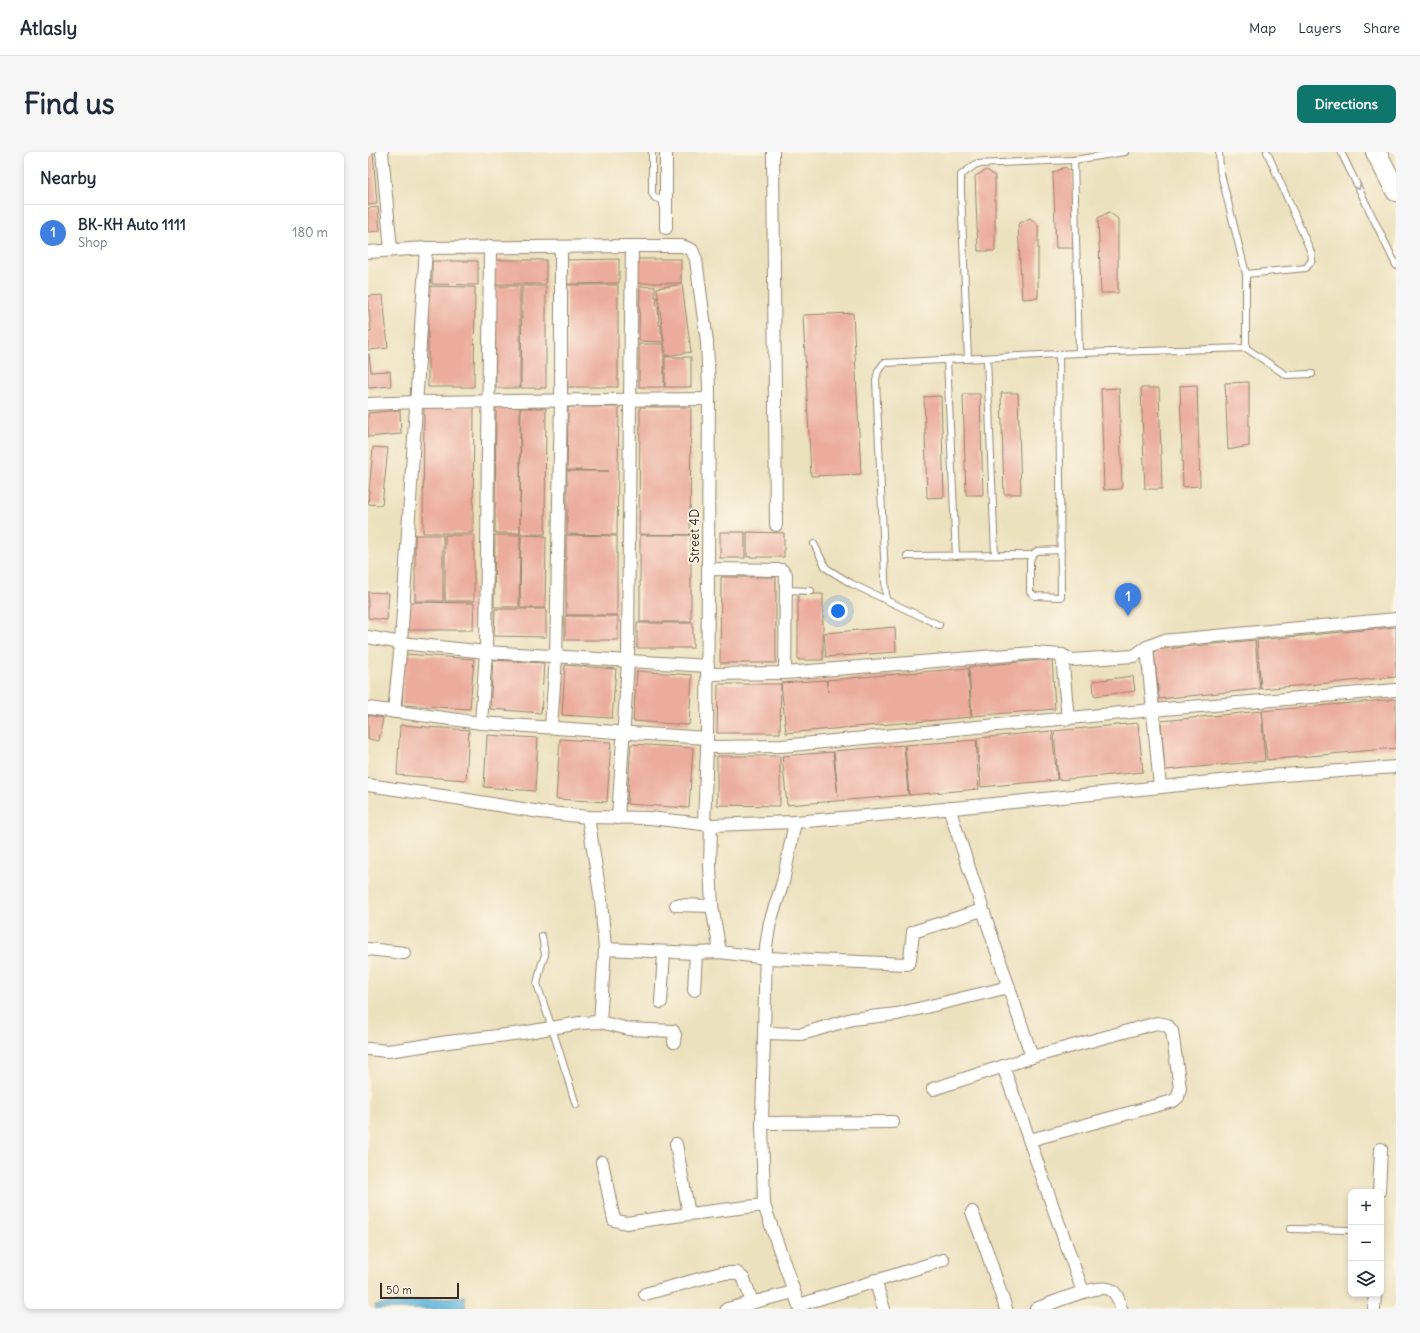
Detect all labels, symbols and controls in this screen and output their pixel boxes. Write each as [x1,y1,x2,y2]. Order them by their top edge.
text: Atlasly [20,16,77,40]
text: Map [1249,19,1276,37]
text: Layers [1298,19,1341,37]
text: Share [1363,19,1400,37]
button: Directions [1297,85,1396,123]
text: Find us [24,86,115,122]
text: Nearby [40,167,96,189]
one-way arrow [1353,183,1361,190]
text: BK-KH Auto 1111 [78,215,186,234]
text: 1 [50,224,56,241]
text: 180 m [292,224,328,241]
text: Shop [78,234,107,251]
street label: Street 4D [686,509,703,563]
pin: 1 [1115,583,1141,616]
your location [828,601,848,621]
map controls [1348,1189,1384,1297]
button: + [1348,1189,1384,1225]
button: − [1348,1225,1384,1261]
button: layers [1348,1261,1384,1297]
scale bar [380,1281,459,1300]
text: 50 m [386,1283,412,1297]

